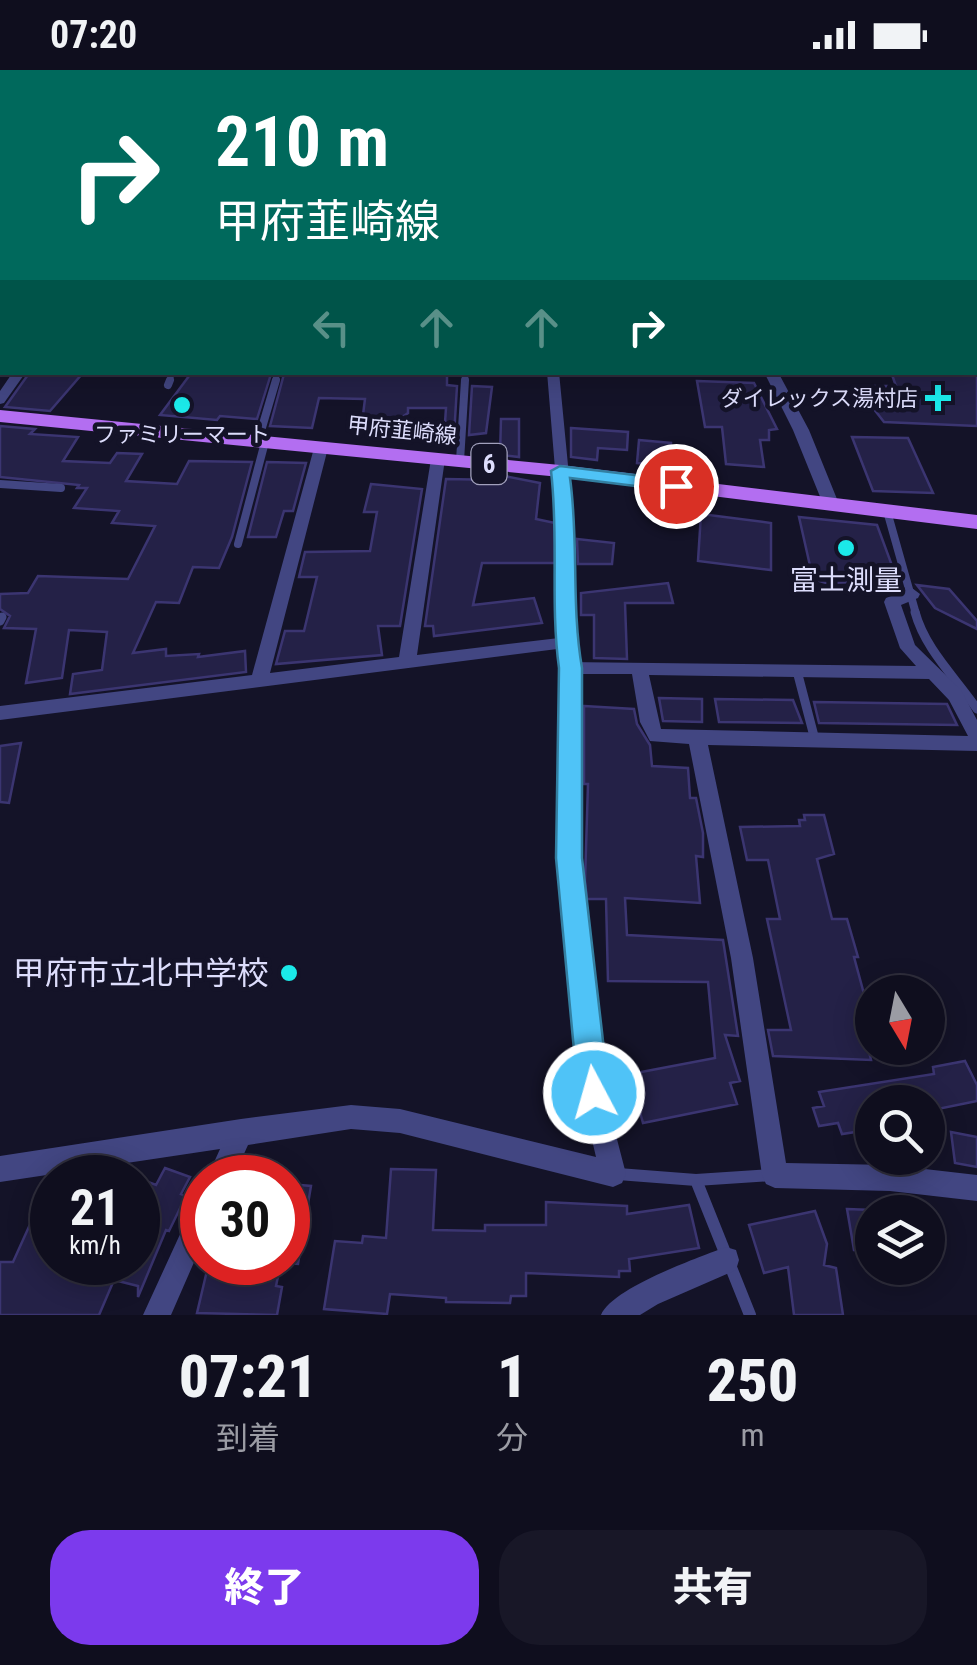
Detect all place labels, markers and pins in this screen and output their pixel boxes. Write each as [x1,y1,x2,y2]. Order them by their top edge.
place label: ダイレックス湯村店 [721,386,918,411]
marker: ダイレックス湯村店 [927,387,949,409]
marker: ファミリーマート [171,394,193,416]
place label: ファミリーマート [94,422,270,447]
pin [634,444,719,529]
marker: 富士測量 [835,537,857,559]
place label: 富士測量 [790,564,902,597]
place label: 甲府市立北中学校 [13,954,269,992]
marker: 甲府市立北中学校 [278,962,300,984]

